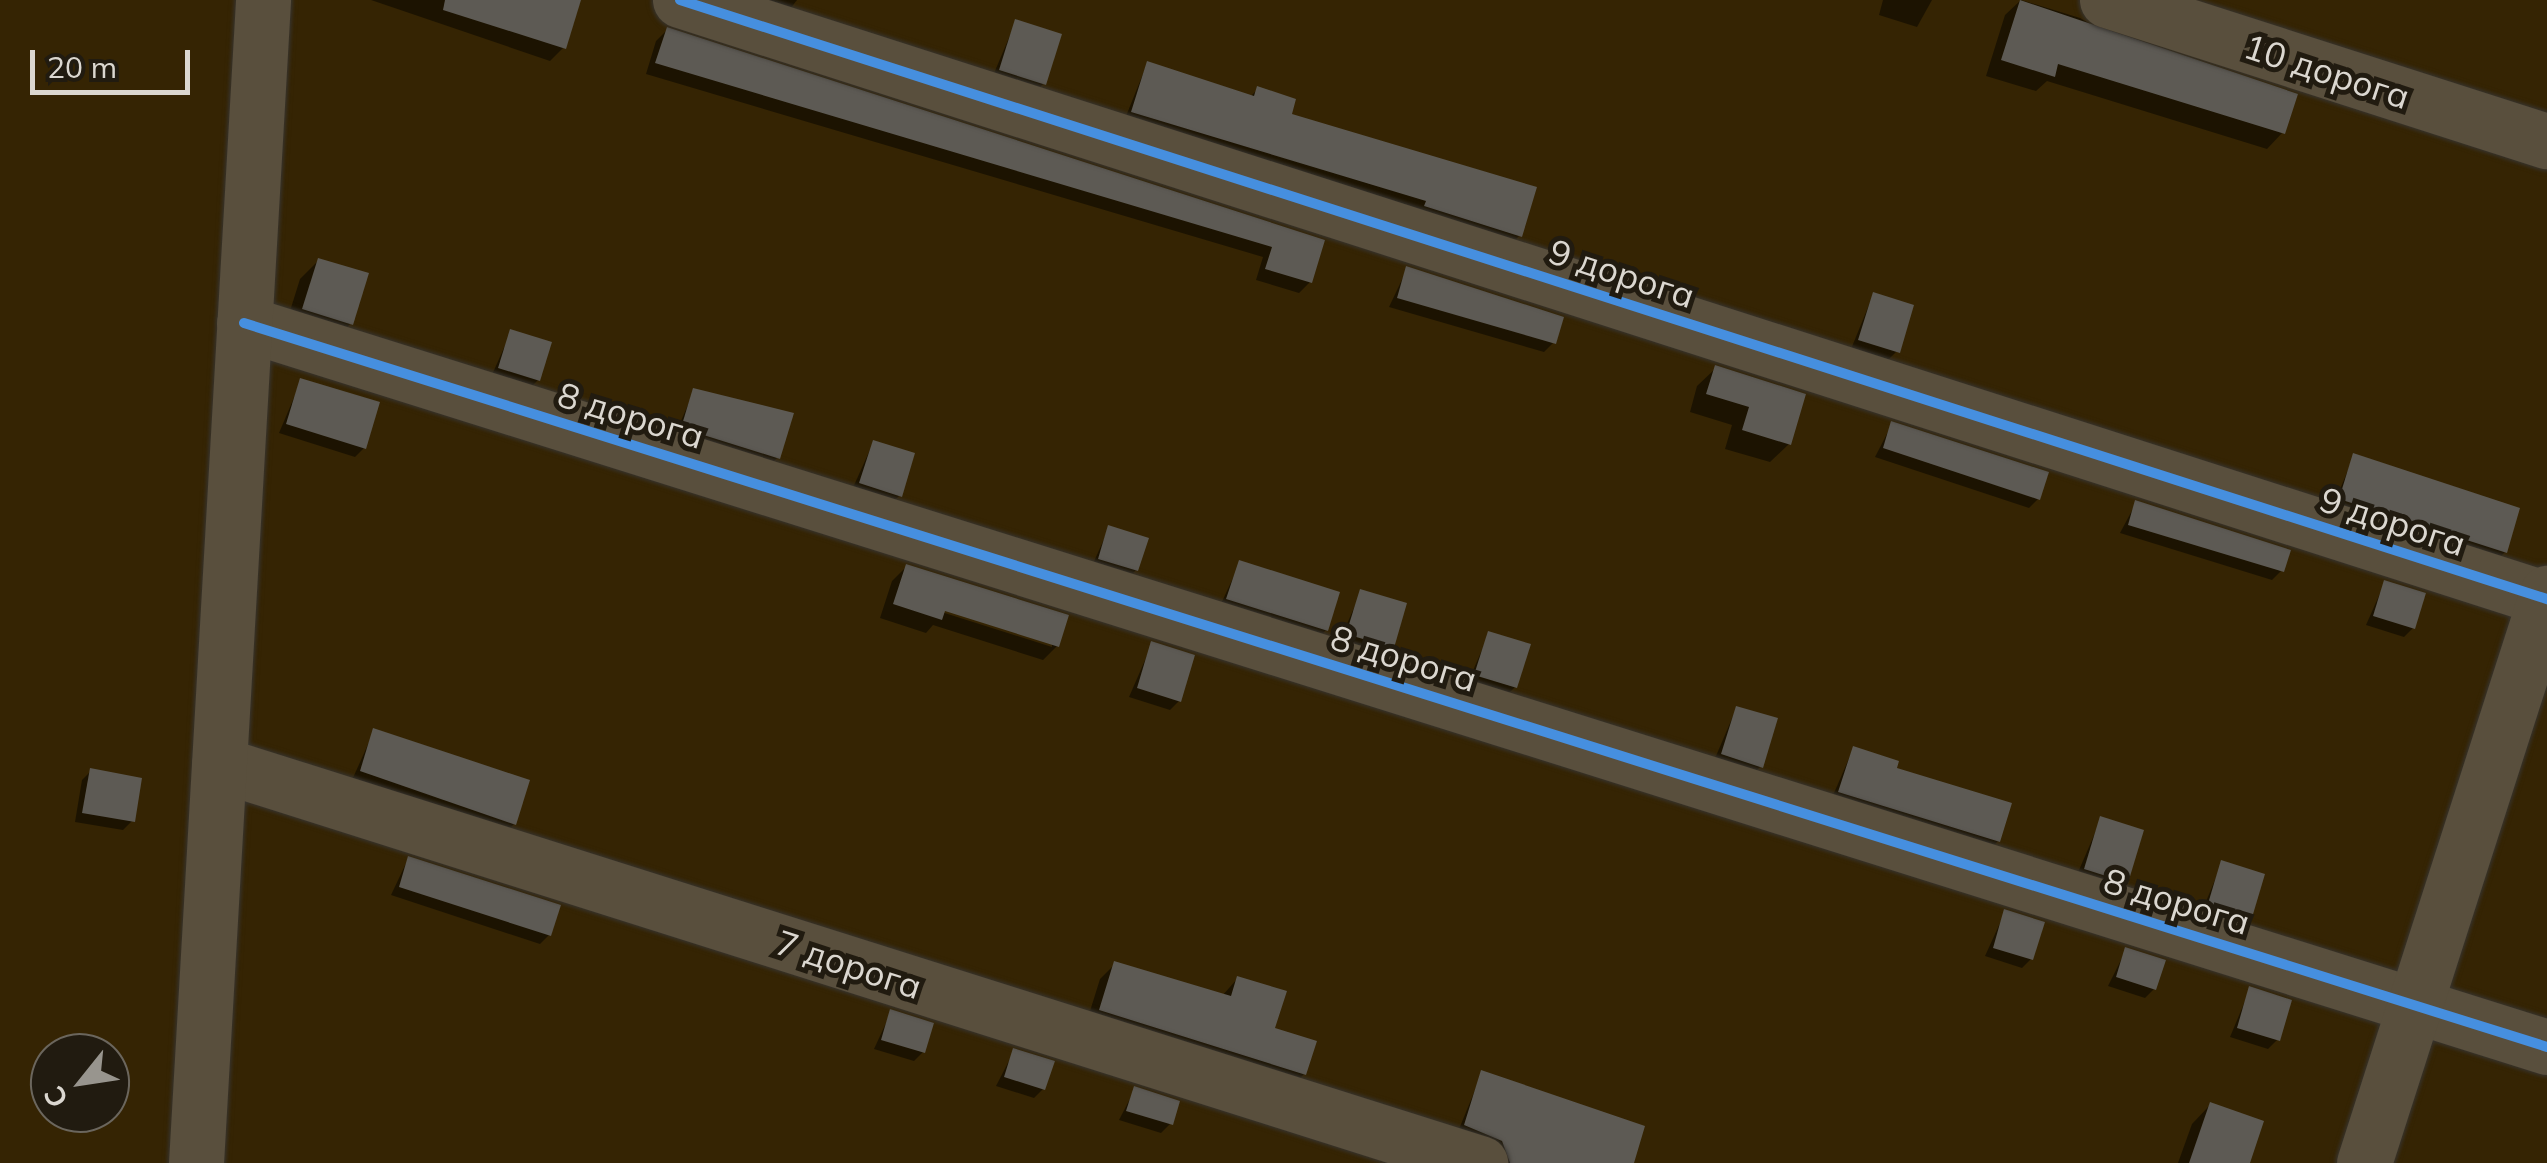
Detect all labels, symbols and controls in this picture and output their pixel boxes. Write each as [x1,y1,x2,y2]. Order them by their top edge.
street label: 10 дорога [2239,25,2415,117]
scale bar [35,30,195,92]
text: 20 m [47,48,117,86]
street label: 9 дорога [1544,230,1700,316]
street label: 8 дорога [553,373,709,457]
street label: 9 дорога [2315,478,2471,564]
street label: 8 дорога [1326,616,1482,700]
street label: 8 дорога [2099,859,2255,943]
street label: 7 дорога [771,921,927,1007]
north arrow [30,1033,130,1133]
text: С [35,1080,75,1114]

